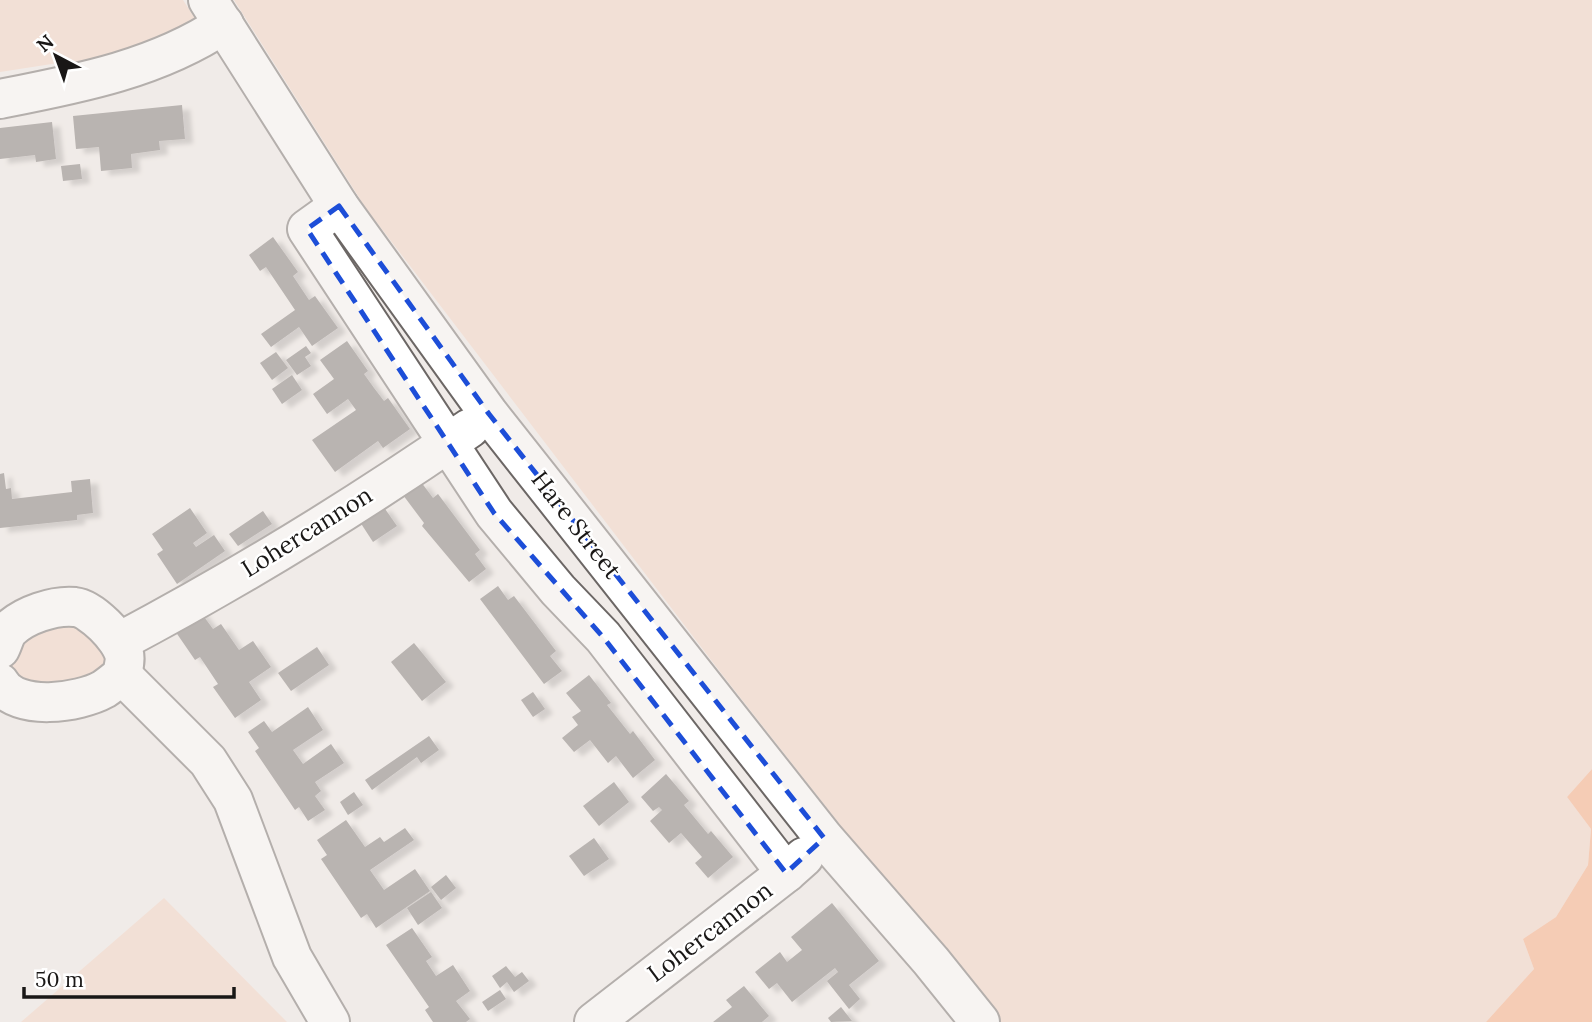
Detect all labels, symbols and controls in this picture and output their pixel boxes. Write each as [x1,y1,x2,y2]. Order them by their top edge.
north arrow [21,21,91,91]
text: N [31,29,58,57]
street label: Hare Street [525,465,629,585]
street label: Lohercannon [236,479,378,584]
street label: Lohercannon [641,875,778,989]
scale bar [24,956,234,1000]
text: 50 m [35,966,84,993]

